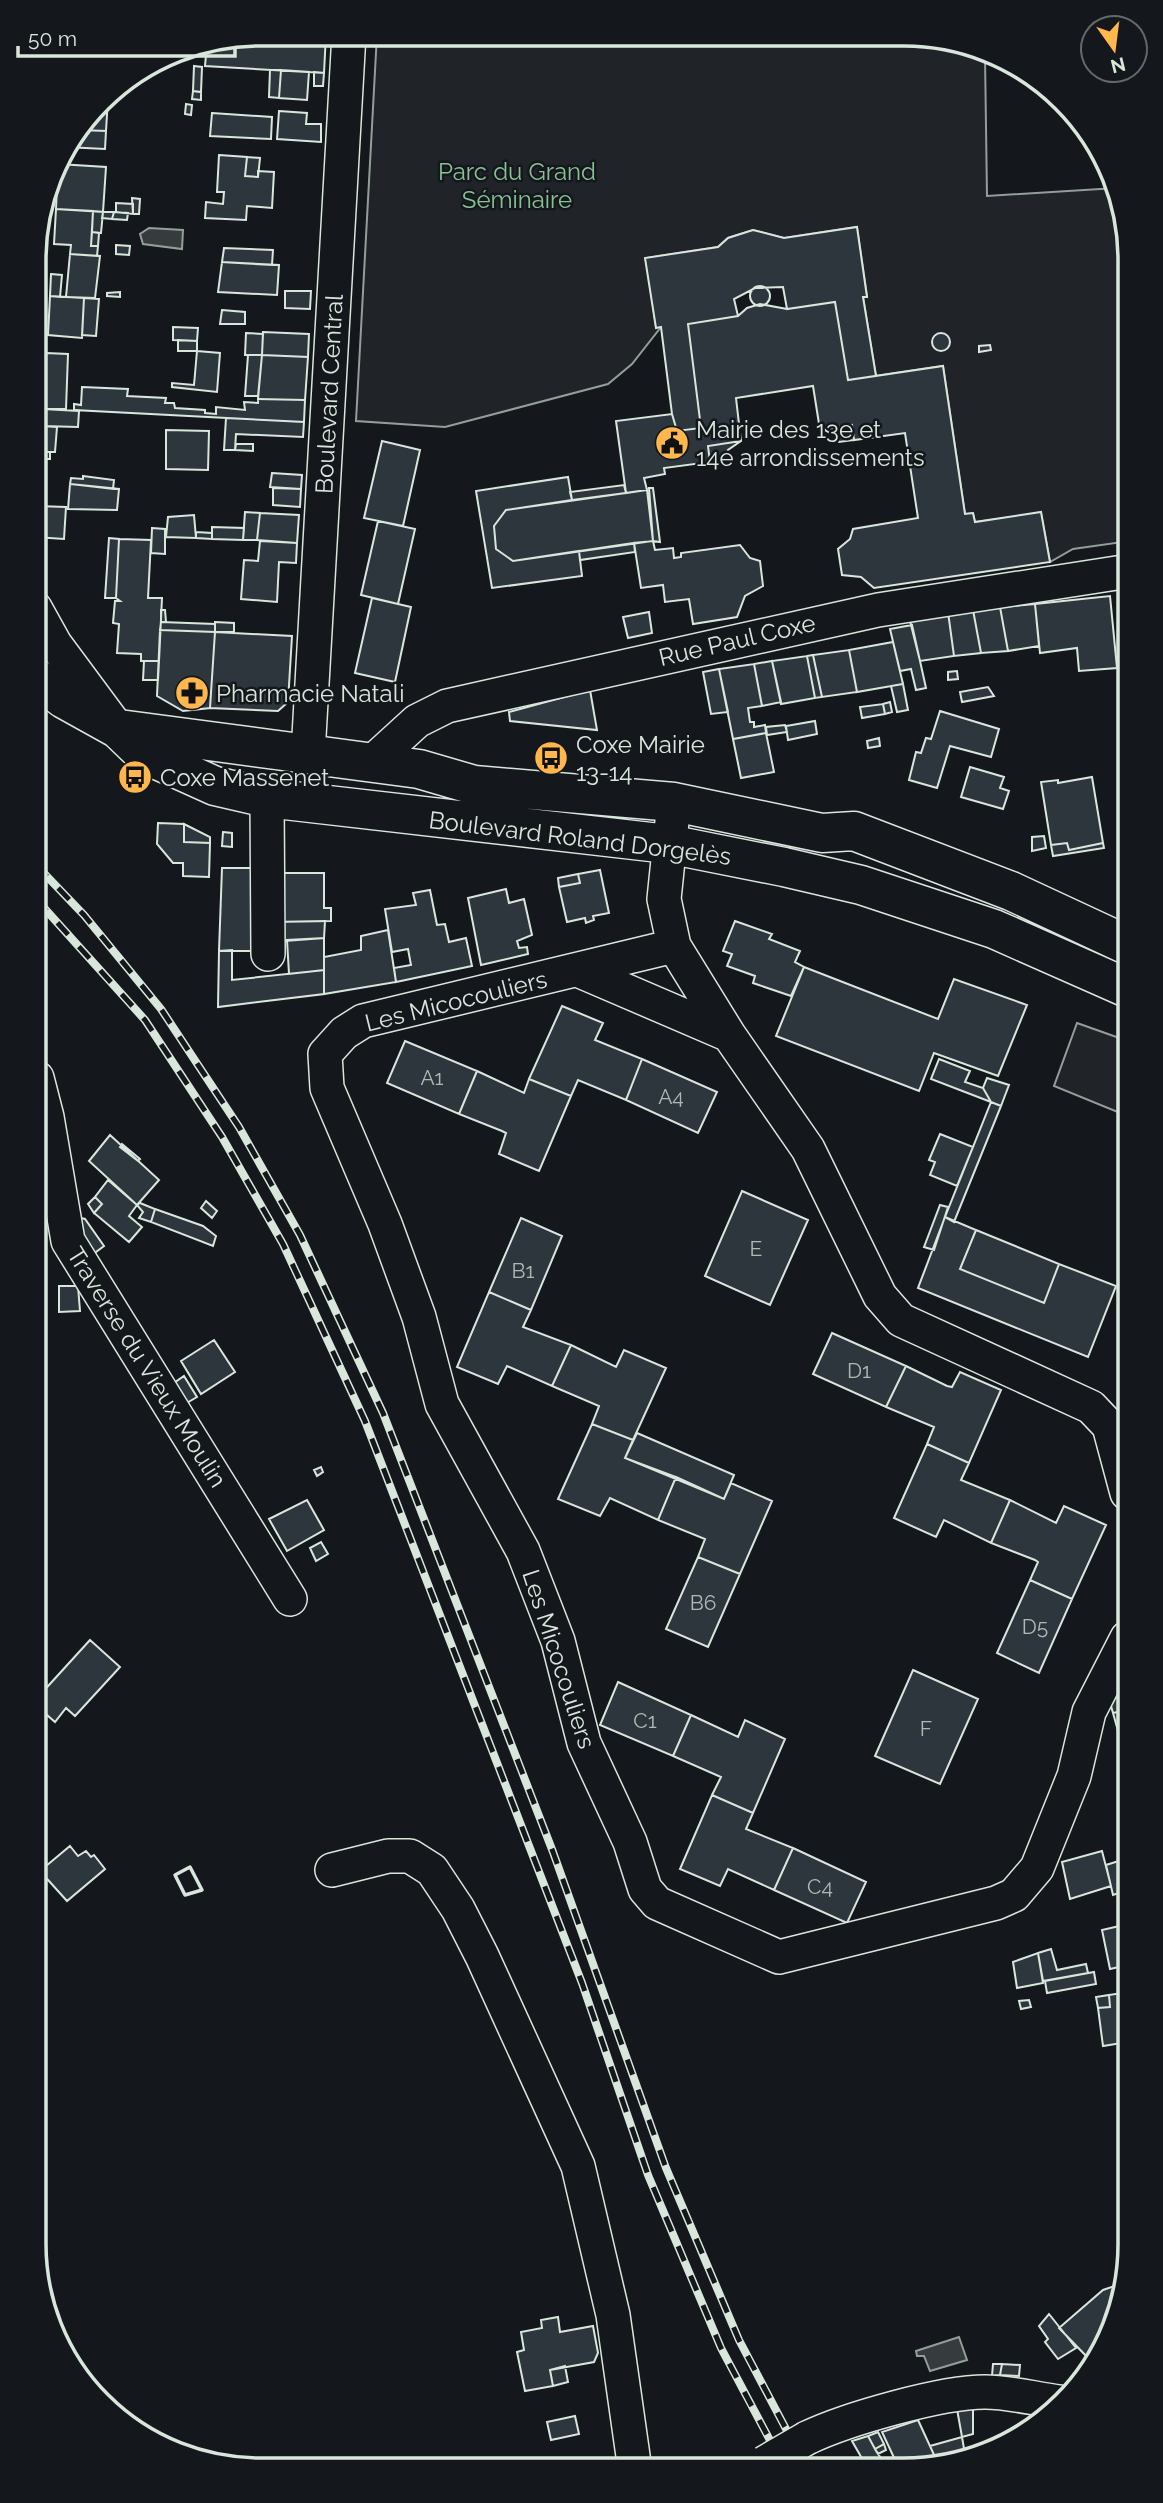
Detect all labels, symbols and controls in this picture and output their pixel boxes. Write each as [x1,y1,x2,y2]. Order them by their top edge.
scale bar [18,14,234,58]
north arrow [1079,14,1149,84]
text: 50 m [28,26,77,51]
text: N [1108,53,1128,78]
park label: Parc du Grand Séminaire [438,157,596,214]
street label: Boulevard Central [309,293,349,495]
place label: Mairie des 13e et 14e arrondissements [696,415,924,472]
public building icon: Mairie des 13e et 14e arrondissements [653,424,691,462]
street label: Rue Paul Coxe [656,608,818,672]
pharmacy icon: Pharmacie Natali [173,674,211,712]
place label: Pharmacie Natali [216,679,404,708]
place label: Coxe Mairie 13-14 [576,730,705,787]
bus stop icon: Coxe Mairie 13-14 [532,739,570,777]
bus stop icon: Coxe Massenet [116,758,154,796]
place label: Coxe Massenet [160,763,329,792]
street label: Boulevard Roland Dorgelès [427,805,733,871]
street label: Les Micocouliers [362,964,550,1038]
house number: A1 [420,1065,444,1090]
house number: A4 [658,1084,684,1109]
house number: E [750,1236,762,1261]
street label: Traverse du Vieux Moulin [61,1241,233,1493]
house number: B1 [512,1258,534,1283]
house number: D1 [847,1358,871,1383]
street label: Les Micocouliers [516,1566,602,1752]
house number: B6 [690,1590,716,1615]
house number: D5 [1022,1614,1048,1639]
house number: C1 [633,1708,657,1733]
house number: F [920,1716,932,1741]
house number: C4 [807,1874,833,1899]

